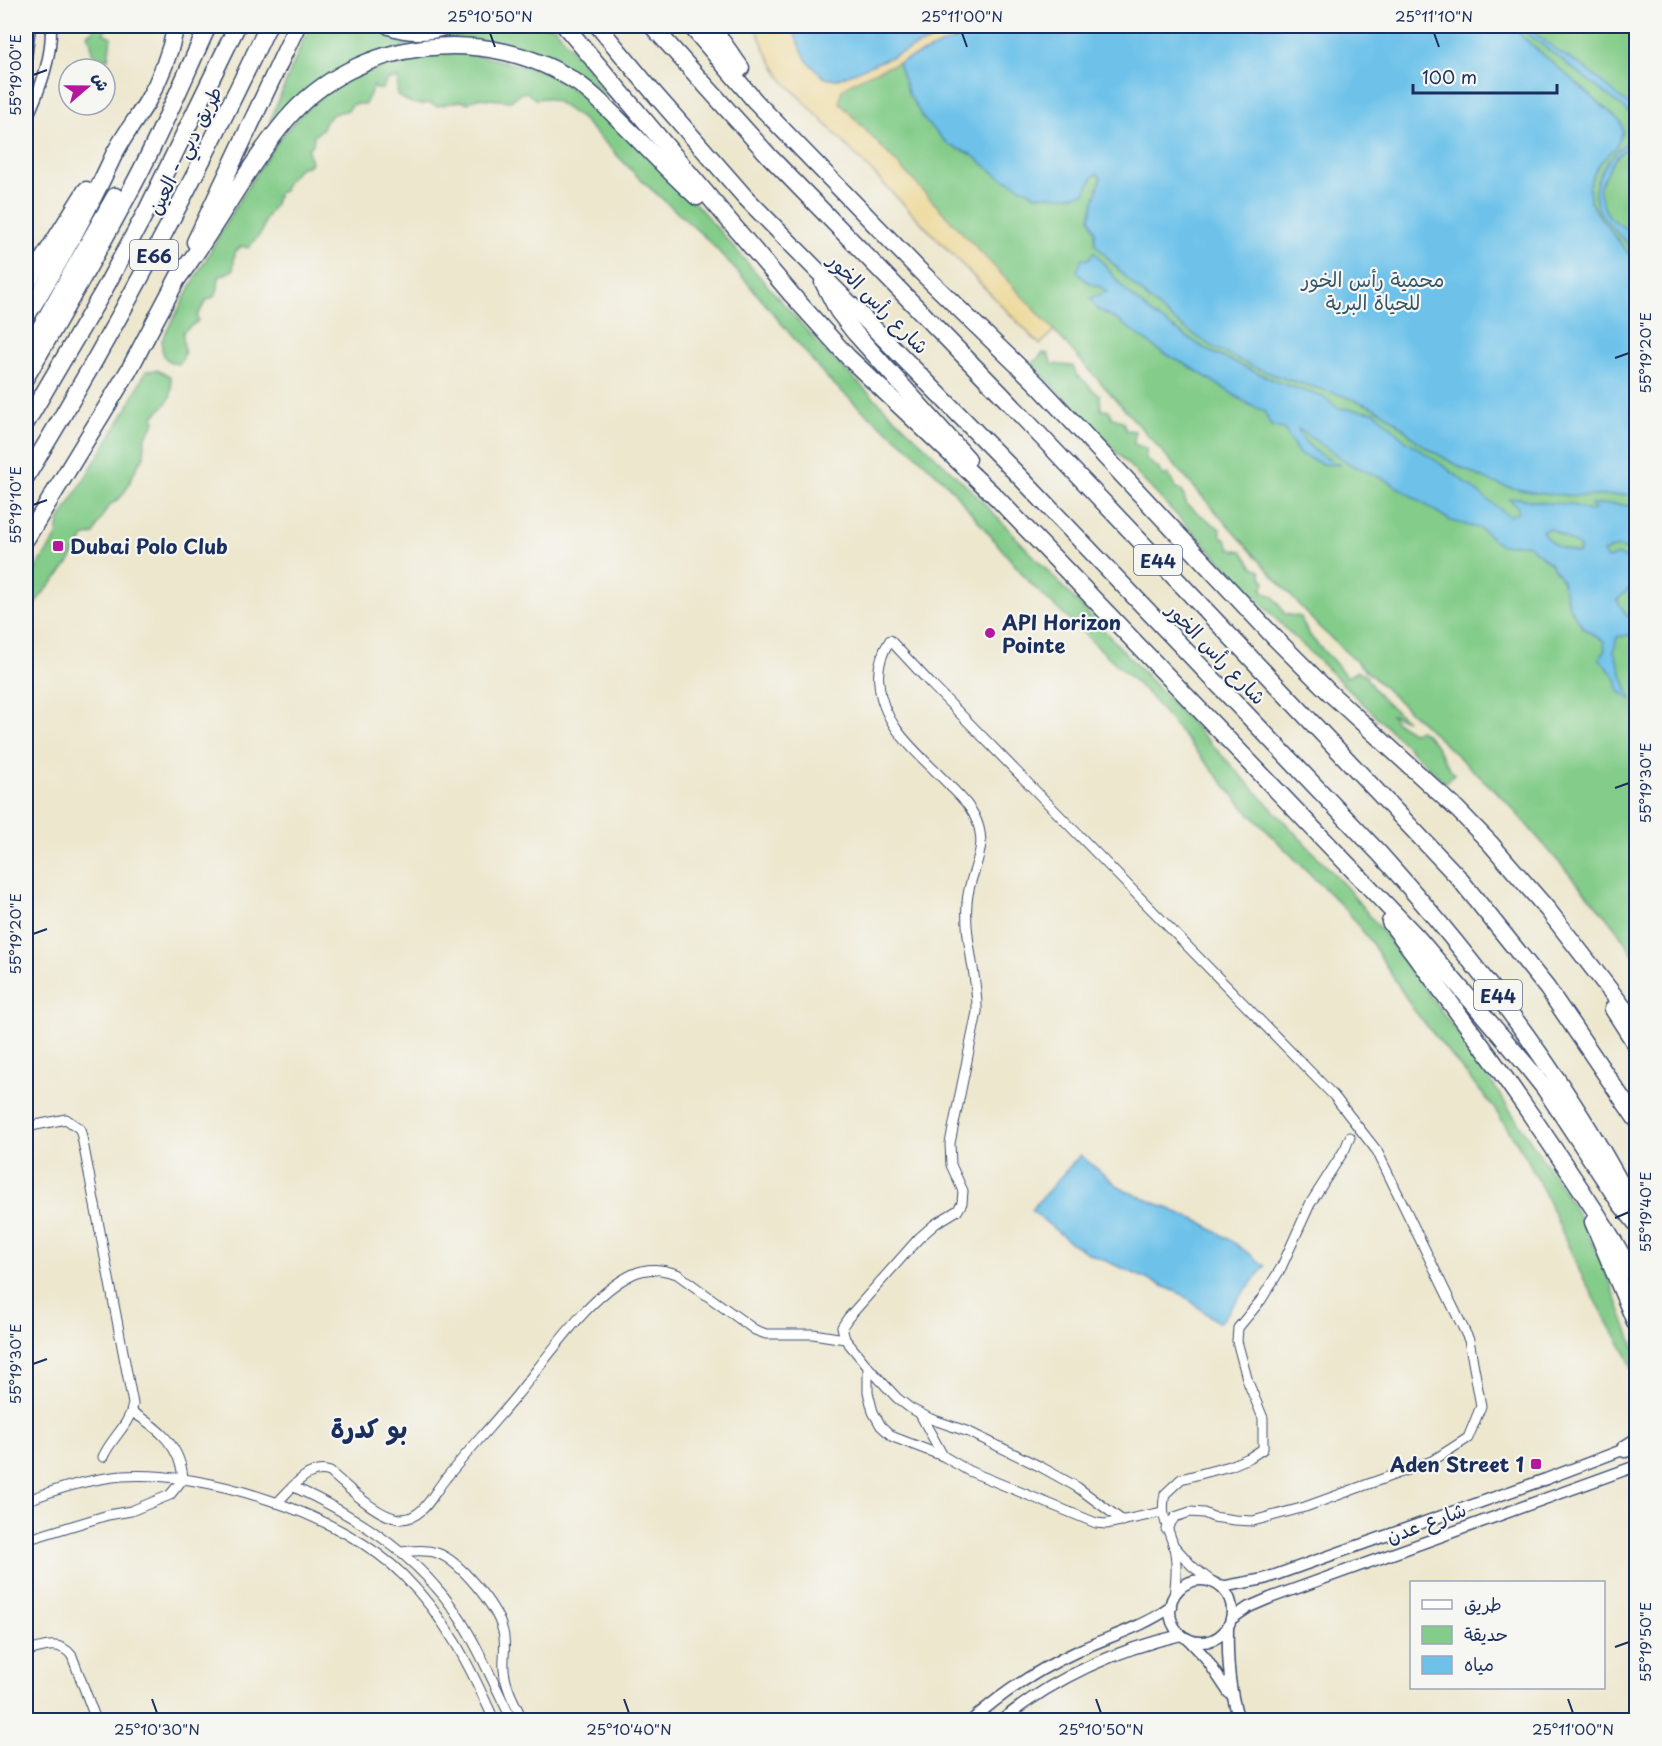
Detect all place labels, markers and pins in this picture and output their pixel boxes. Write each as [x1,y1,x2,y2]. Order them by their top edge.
place label: Dubai Polo Club [70,531,228,561]
marker: Dubai Polo Club [51,539,65,553]
place label: API Horizon Pointe [1001,607,1121,660]
marker: API Horizon Pointe [983,626,997,640]
place label: Aden Street 1 [1389,1449,1524,1479]
marker: Aden Street 1 [1529,1457,1543,1471]

